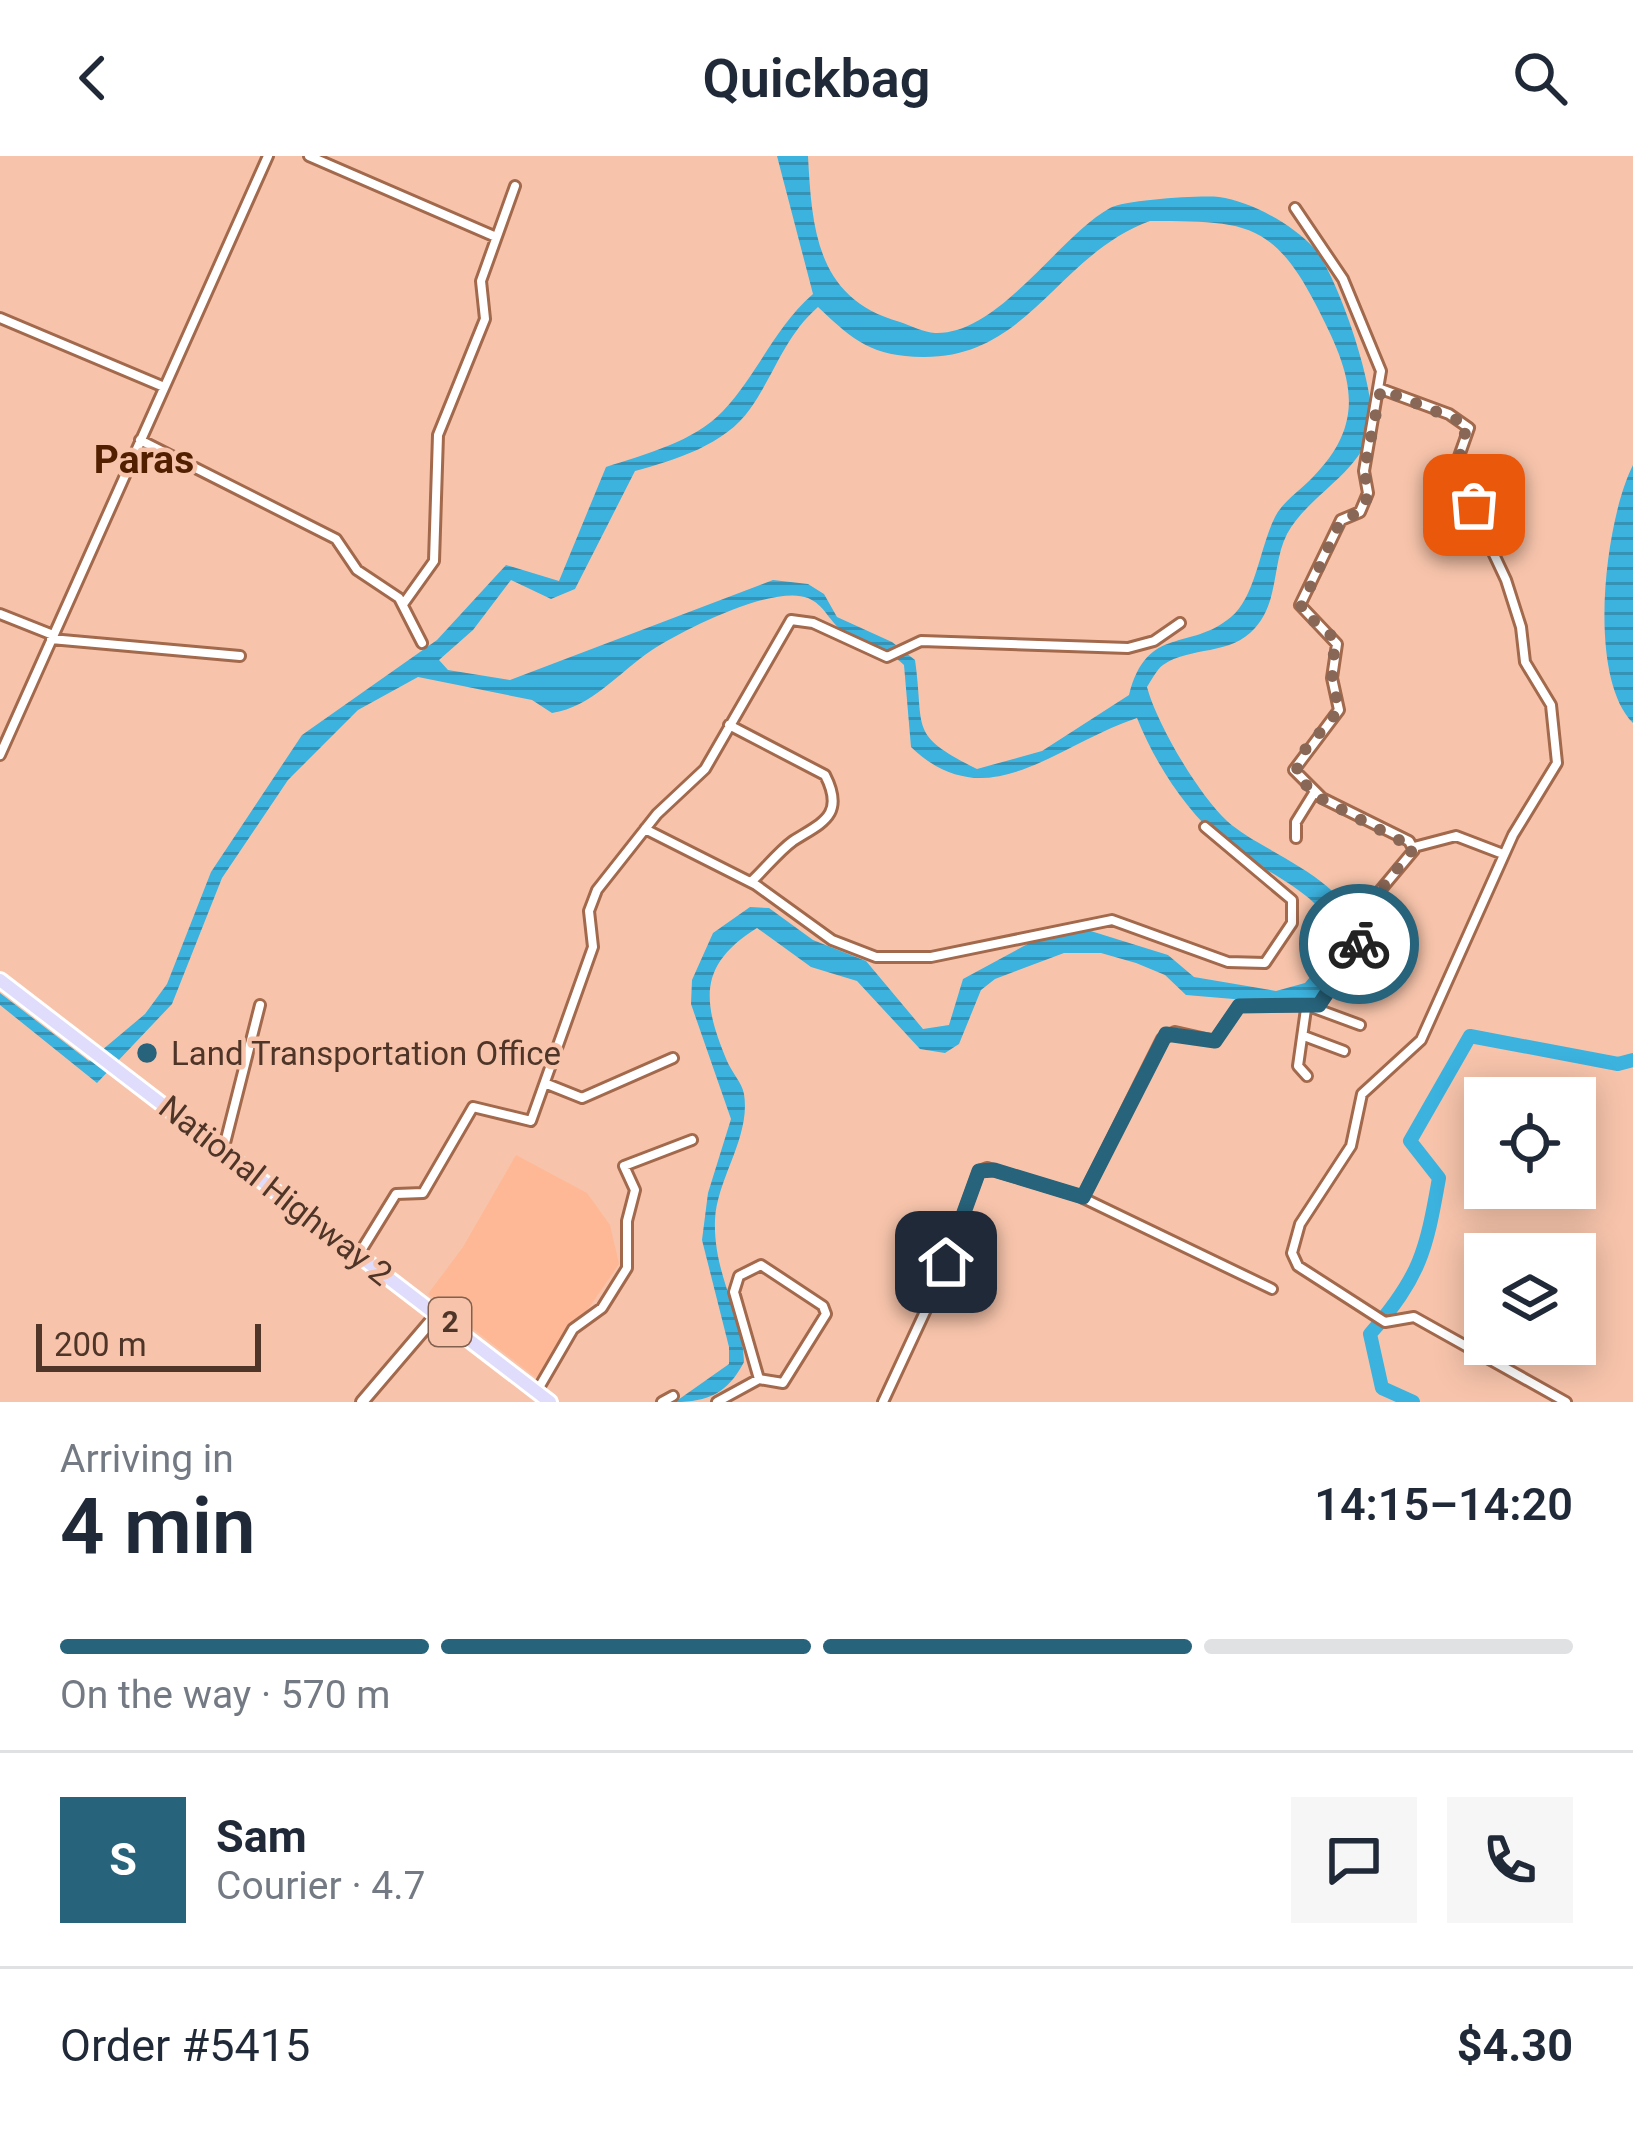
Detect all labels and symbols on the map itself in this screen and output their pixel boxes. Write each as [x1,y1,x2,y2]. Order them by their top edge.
district label: Paras [94,437,194,483]
pin [1423,454,1525,556]
courier [1299,884,1419,1004]
place label: Land Transportation Office [171,1034,561,1073]
marker: Land Transportation Office [134,1040,160,1066]
street label: National Highway 2 [152,1087,400,1293]
pin [895,1211,997,1313]
road number: 2 [429,1298,471,1346]
scale bar [36,1318,261,1371]

